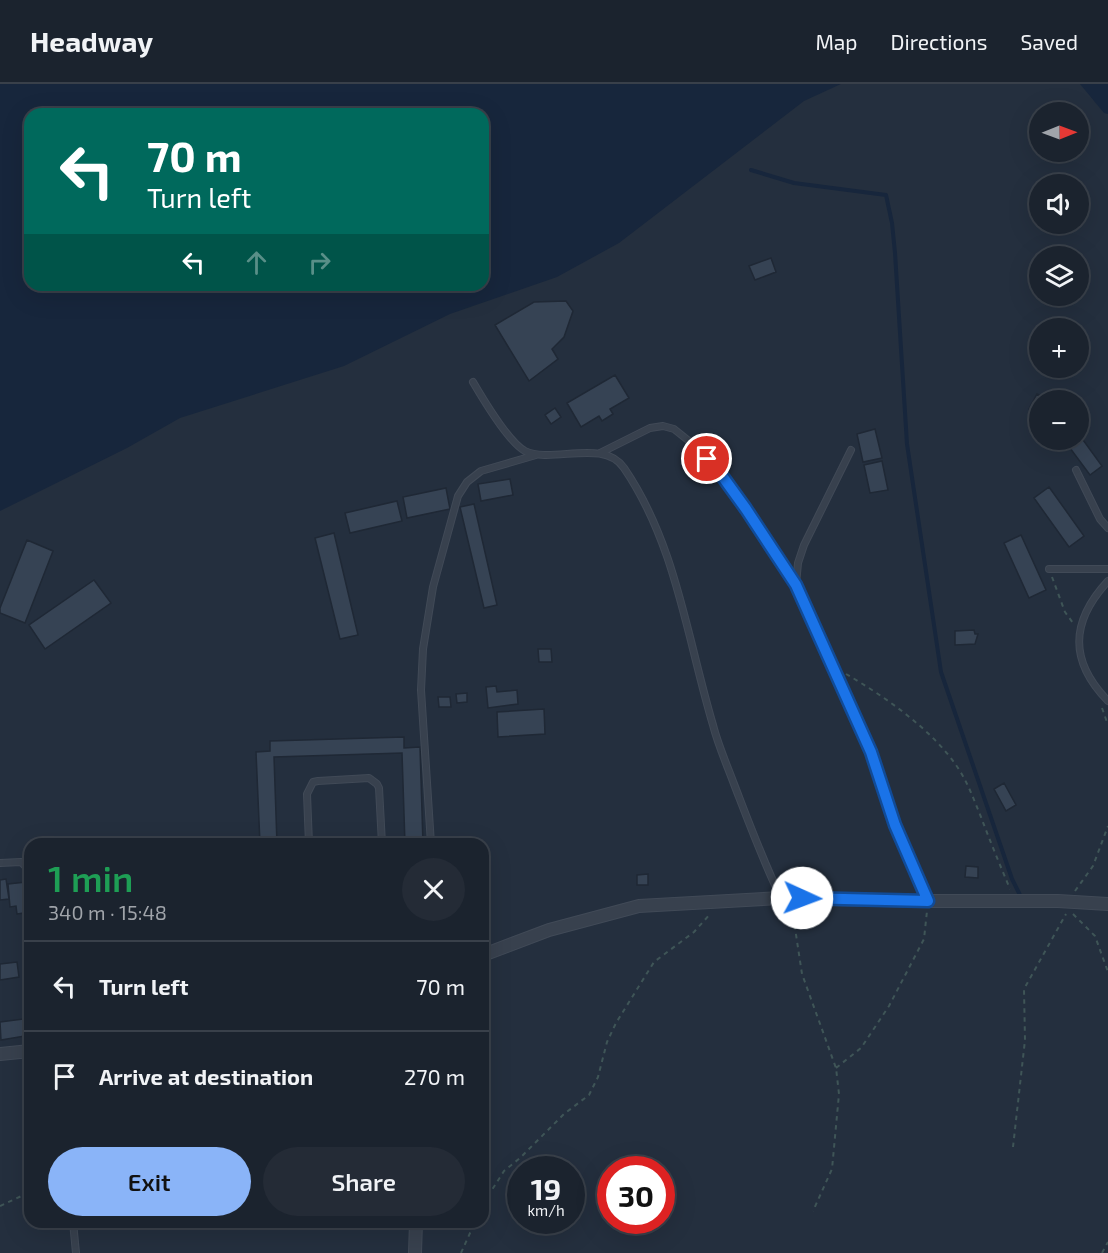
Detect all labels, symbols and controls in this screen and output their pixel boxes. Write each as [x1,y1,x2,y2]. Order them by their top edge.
text: Headway [30,24,153,58]
text: Map [815,29,858,54]
text: Directions [891,29,987,54]
text: Saved [1020,29,1078,54]
north arrow [1029,102,1089,162]
map controls [1029,102,1089,450]
text: 70 m [147,130,242,180]
icon: left [48,132,126,210]
button: sound [1029,174,1089,234]
text: Turn left [147,181,251,213]
icon: left [177,246,210,279]
icon: ahead [240,246,273,279]
icon: right [303,246,336,279]
button: layers [1029,246,1089,306]
button: + [1029,318,1089,378]
button: − [1029,390,1089,450]
pin [681,433,732,484]
icon: arrive [690,442,723,475]
text: 1 min [48,856,133,899]
button: close [402,858,465,921]
position arrow [770,866,834,930]
text: 340 m · 15:48 [48,900,167,924]
icon: left [48,970,81,1003]
text: Turn left [99,973,188,999]
text: 70 m [416,973,465,999]
icon: arrive [48,1060,81,1093]
text: Arrive at destination [99,1063,313,1089]
text: 270 m [404,1063,465,1089]
button: Exit [48,1147,251,1216]
button: Share [263,1147,465,1216]
speed limit sign: 30 [597,1156,675,1234]
text: 19 [531,1170,561,1206]
text: km/h [527,1201,565,1219]

